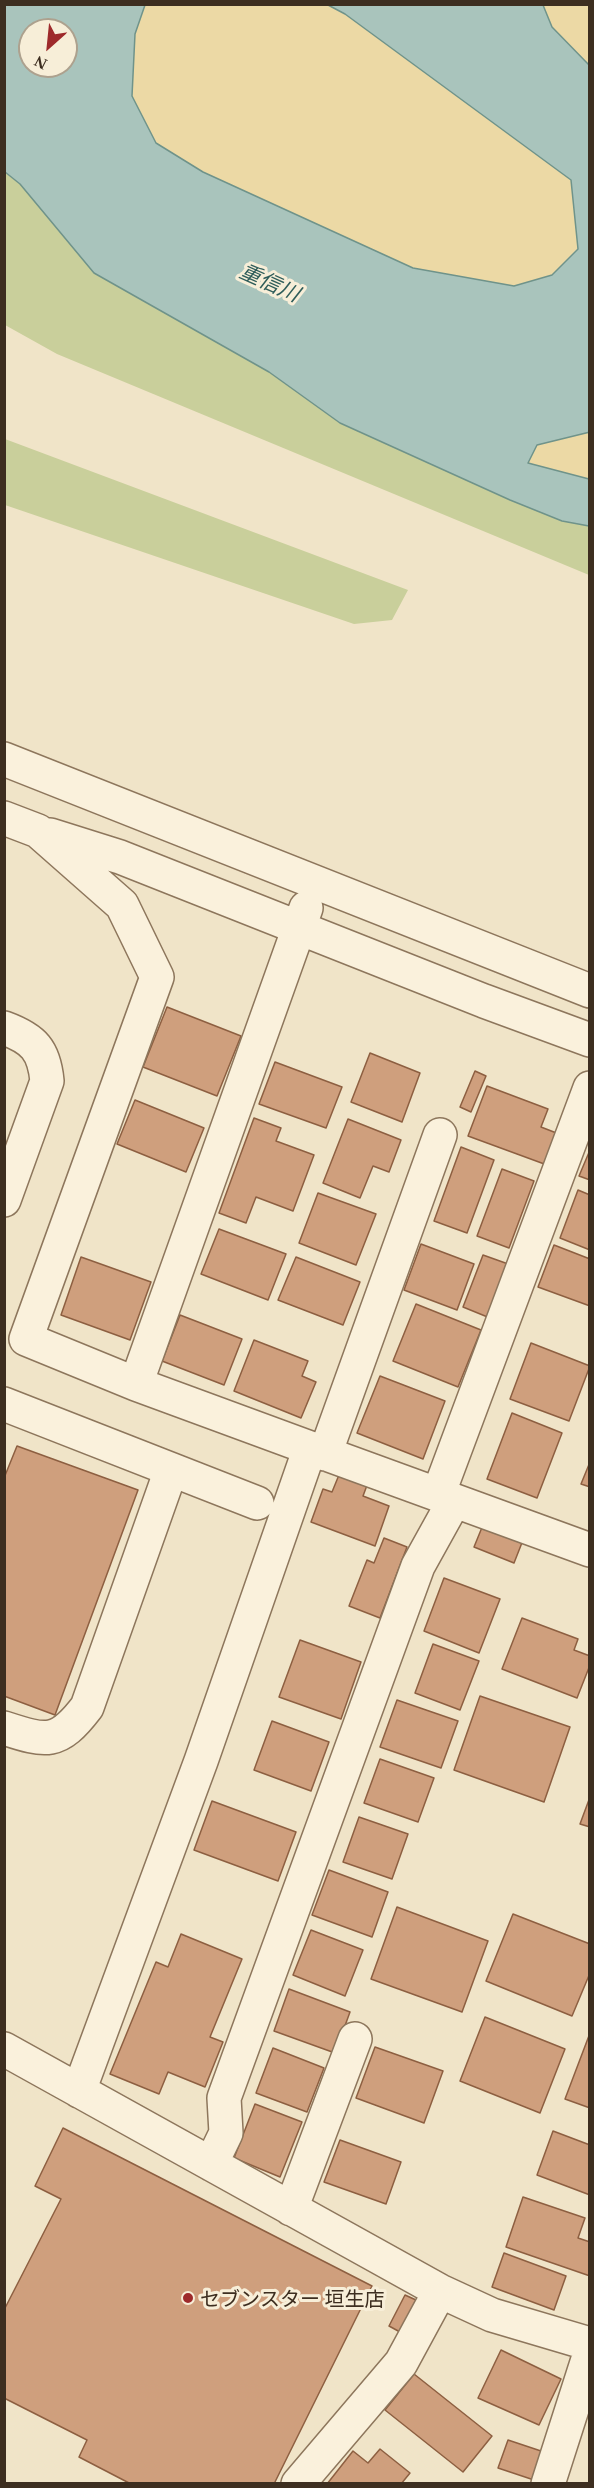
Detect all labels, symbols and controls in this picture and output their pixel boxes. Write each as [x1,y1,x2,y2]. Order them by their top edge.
north arrow [18,18,78,78]
text: N [31,53,50,73]
water label: 重信川 [236,258,304,306]
place label: セブンスター 垣生店 [200,2286,384,2310]
marker: セブンスター 垣生店 [181,2291,195,2305]

